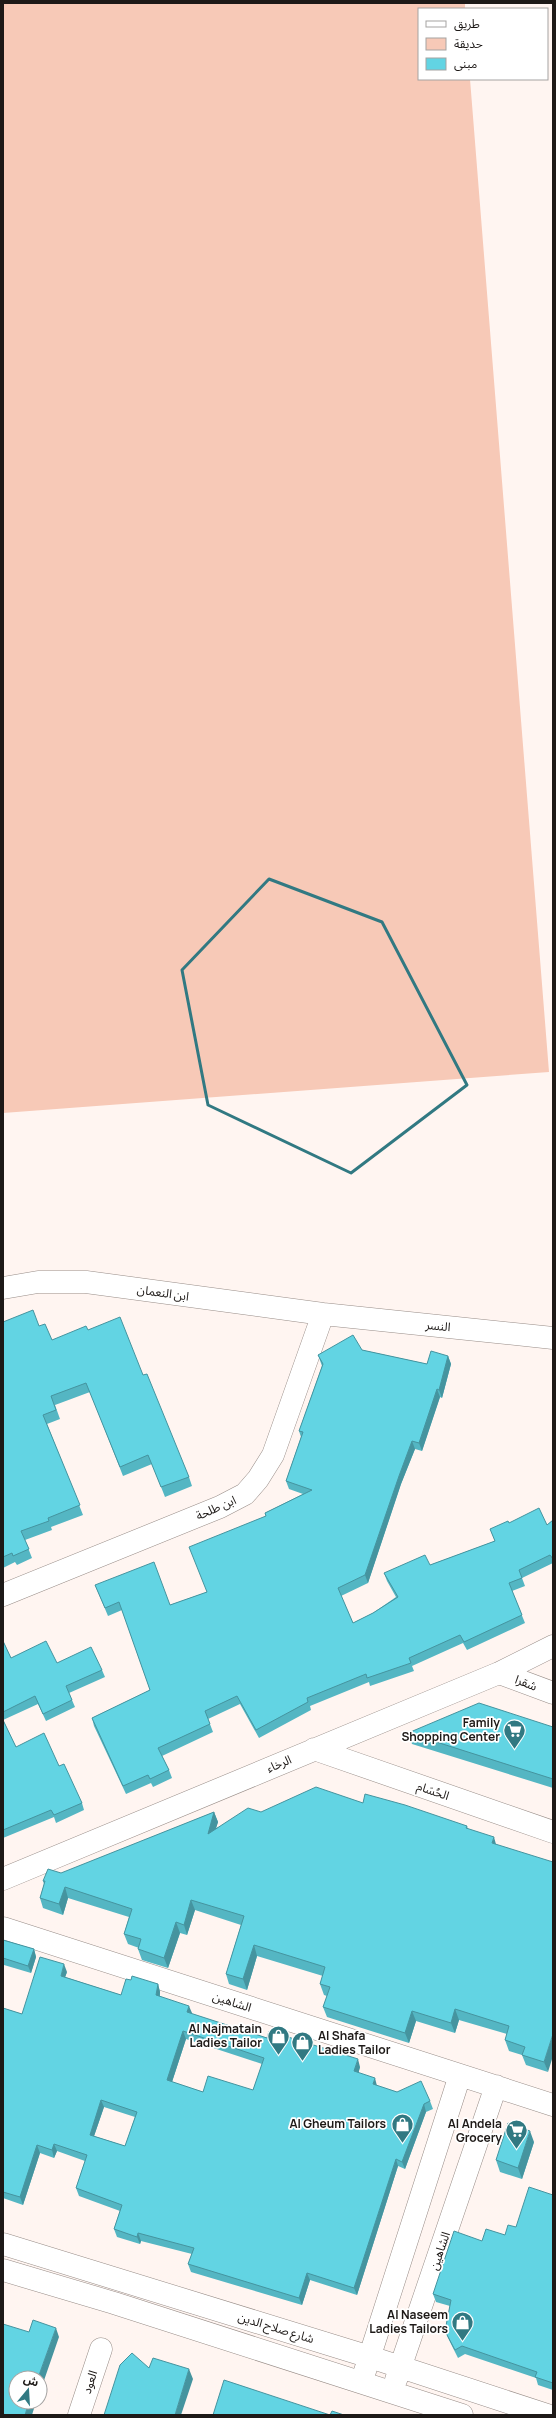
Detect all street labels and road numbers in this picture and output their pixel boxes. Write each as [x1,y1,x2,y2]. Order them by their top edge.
street label: ابن النعمان [136,1280,190,1305]
street label: النسر [424,1316,452,1335]
street label: ابن طلحة [193,1491,239,1524]
street label: شقرا [513,1671,540,1695]
street label: الرخاء [264,1751,294,1776]
street label: الحُسَام [414,1777,452,1805]
street label: الشاهين [211,1987,254,2016]
street label: الشاهين [425,2229,454,2272]
street label: شارع صلاح الدين [236,2308,316,2348]
street label: العود [78,2368,101,2396]

